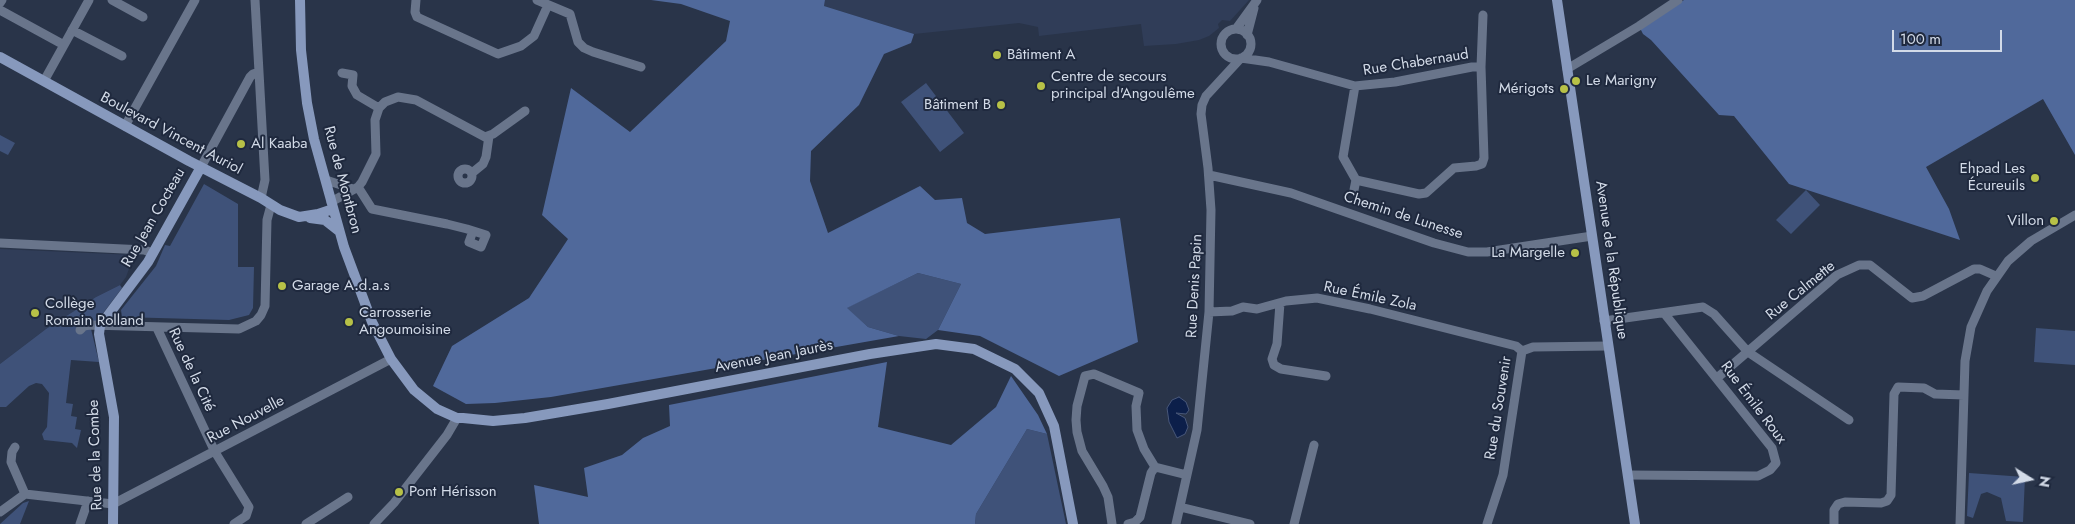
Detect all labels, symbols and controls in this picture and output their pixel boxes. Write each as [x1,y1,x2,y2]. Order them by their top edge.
scale bar [1895,20,2005,52]
text: 100 m [1900,28,1941,50]
place label: Bâtiment A [1007,46,1075,64]
street label: Rue Chabernaud [1362,46,1470,80]
marker: Bâtiment A [991,49,1003,61]
place label: Centre de secours principal d'Angoulême [1051,68,1195,103]
place label: Le Marigny [1586,72,1656,90]
marker: Le Marigny [1570,75,1582,87]
marker: Centre de secours principal d'Angoulême [1035,80,1047,92]
place label: Mérigots [1499,80,1554,98]
marker: Mérigots [1558,83,1570,95]
street label: Boulevard Vincent Auriol [97,89,245,179]
place label: Bâtiment B [924,96,991,114]
marker: Bâtiment B [995,99,1007,111]
street label: Rue de Montbron [319,124,365,236]
place label: Al Kaaba [251,135,308,153]
marker: Al Kaaba [235,138,247,150]
place label: Ehpad Les Écureuils [1960,160,2025,195]
street label: Rue Jean Cocteau [118,165,190,271]
marker: Ehpad Les Écureuils [2029,172,2041,184]
street label: Avenue de la République [1591,180,1631,340]
street label: Chemin de Lunesse [1341,188,1465,244]
place label: Villon [2007,212,2044,230]
marker: Villon [2048,215,2060,227]
street label: Rue Denis Papin [1183,234,1207,338]
place label: La Margelle [1491,244,1565,262]
marker: La Margelle [1569,247,1581,259]
street label: Rue Calmette [1763,258,1839,324]
place label: Garage A.d.a.s [292,277,390,295]
street label: Rue Émile Zola [1322,278,1418,316]
marker: Garage A.d.a.s [276,280,288,292]
place label: Collège Romain Rolland [45,295,144,330]
place label: Carrosserie Angoumoisine [359,304,451,339]
marker: Collège Romain Rolland [29,307,41,319]
marker: Carrosserie Angoumoisine [343,316,355,328]
street label: Rue de la Cité [164,325,218,415]
street label: Avenue Jean Jaurès [714,337,834,377]
street label: Rue du Souvenir [1482,355,1516,461]
street label: Rue Émile Roux [1716,358,1790,448]
street label: Rue Nouvelle [204,392,288,448]
street label: Rue de la Combe [85,399,107,511]
north arrow [2005,454,2055,504]
text: N [2034,474,2056,489]
place label: Pont Hérisson [409,483,497,501]
marker: Pont Hérisson [393,486,405,498]

